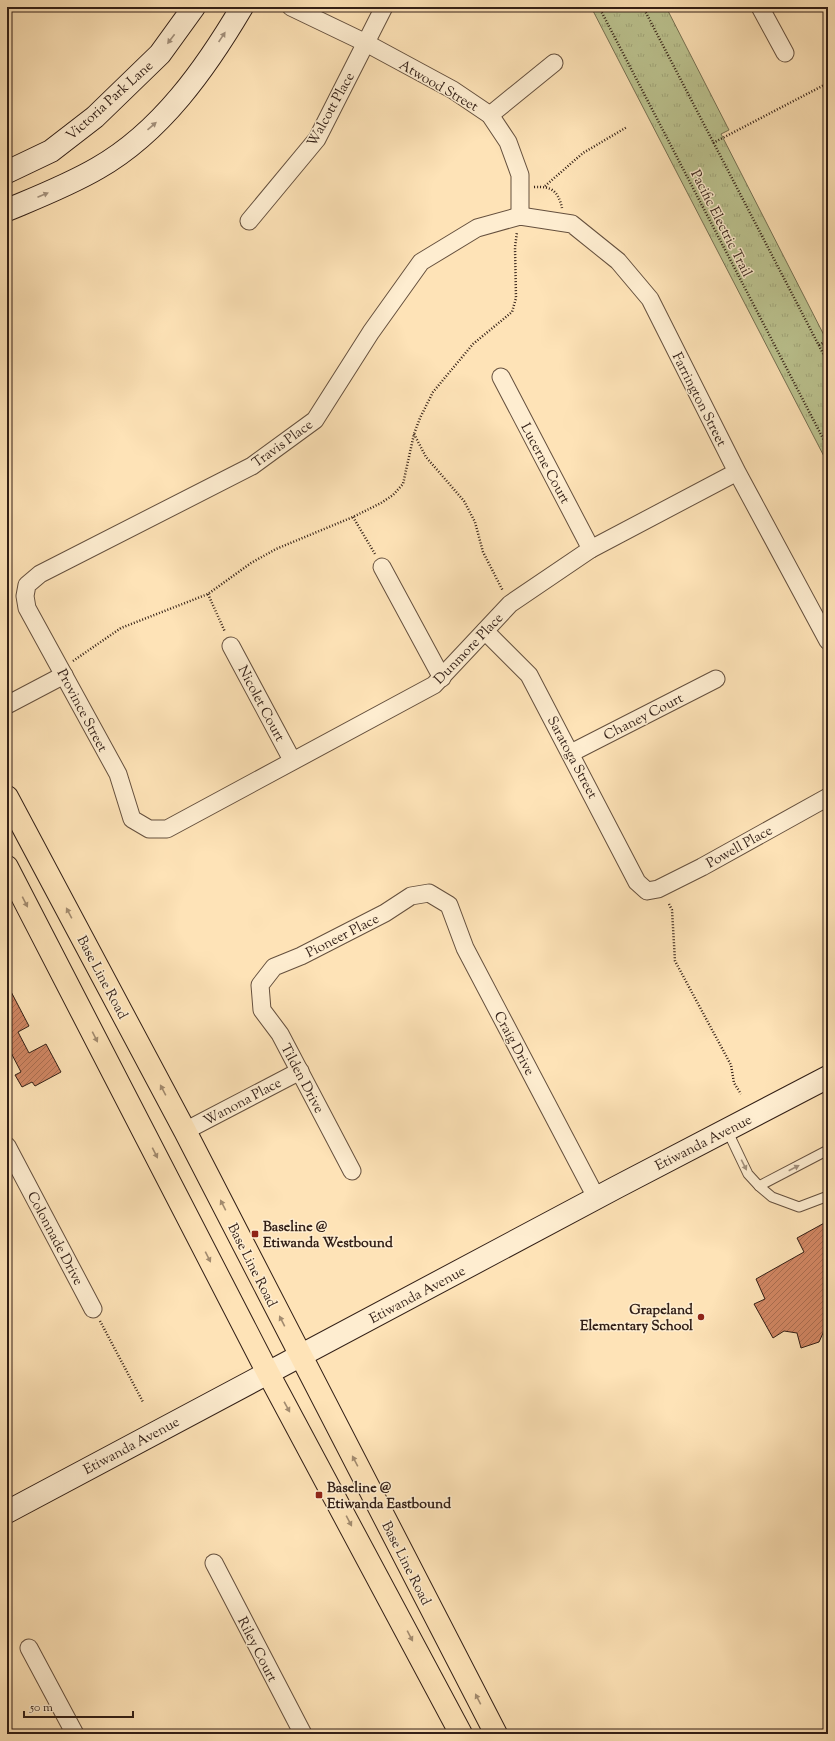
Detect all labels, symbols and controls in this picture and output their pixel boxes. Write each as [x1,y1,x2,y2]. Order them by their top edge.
one-way arrow [218,32,226,43]
one-way arrow [167,33,175,44]
street label: Atwood Street [395,56,481,118]
street label: Victoria Park Lane [62,57,158,146]
street label: Walcott Place [303,69,360,151]
one-way arrow [147,122,158,131]
street label: Pacific Electric Trail [685,167,756,281]
one-way arrow [37,191,49,198]
street label: Farrington Street [666,349,731,451]
street label: Travis Place [249,416,318,474]
street label: Lucerne Court [515,420,574,508]
street label: Dunmore Place [430,609,509,689]
street label: Nicolet Court [232,662,289,746]
street label: Province Street [51,666,112,756]
street label: Chaney Court [601,689,687,746]
street label: Saratoga Street [541,713,602,803]
street label: Powell Place [703,821,777,874]
one-way arrow [22,896,28,908]
one-way arrow [66,908,72,919]
street label: Pioneer Place [303,910,383,964]
street label: Base Line Road [71,933,132,1023]
street label: Craig Drive [488,1008,539,1080]
one-way arrow [92,1032,98,1043]
street label: Tilden Drive [275,1041,328,1117]
street label: Wanona Place [200,1074,285,1132]
one-way arrow [160,1084,166,1096]
street label: Etiwanda Avenue [652,1111,756,1177]
one-way arrow [152,1147,158,1159]
one-way arrow [741,1159,747,1171]
one-way arrow [788,1165,799,1171]
street label: Colonnade Drive [21,1188,87,1289]
one-way arrow [220,1200,226,1211]
place label: Baseline @ Etiwanda Westbound [263,1218,393,1254]
street label: Base Line Road [221,1220,281,1311]
marker: Baseline @ Etiwanda Westbound [250,1229,260,1239]
one-way arrow [205,1251,211,1263]
street label: Etiwanda Avenue [366,1262,470,1330]
place label: Grapeland Elementary School [580,1301,693,1337]
marker: Grapeland Elementary School [696,1312,706,1322]
one-way arrow [279,1315,285,1327]
one-way arrow [283,1401,290,1413]
street label: Etiwanda Avenue [80,1413,184,1481]
one-way arrow [351,1456,358,1467]
place label: Baseline @ Etiwanda Eastbound [327,1479,451,1515]
marker: Baseline @ Etiwanda Eastbound [314,1490,324,1500]
one-way arrow [345,1516,352,1527]
street label: Base Line Road [375,1518,435,1609]
street label: Riley Court [231,1614,281,1686]
one-way arrow [406,1630,413,1642]
scale bar [24,1693,133,1719]
one-way arrow [475,1694,481,1705]
text: 50 m [29,1699,53,1717]

